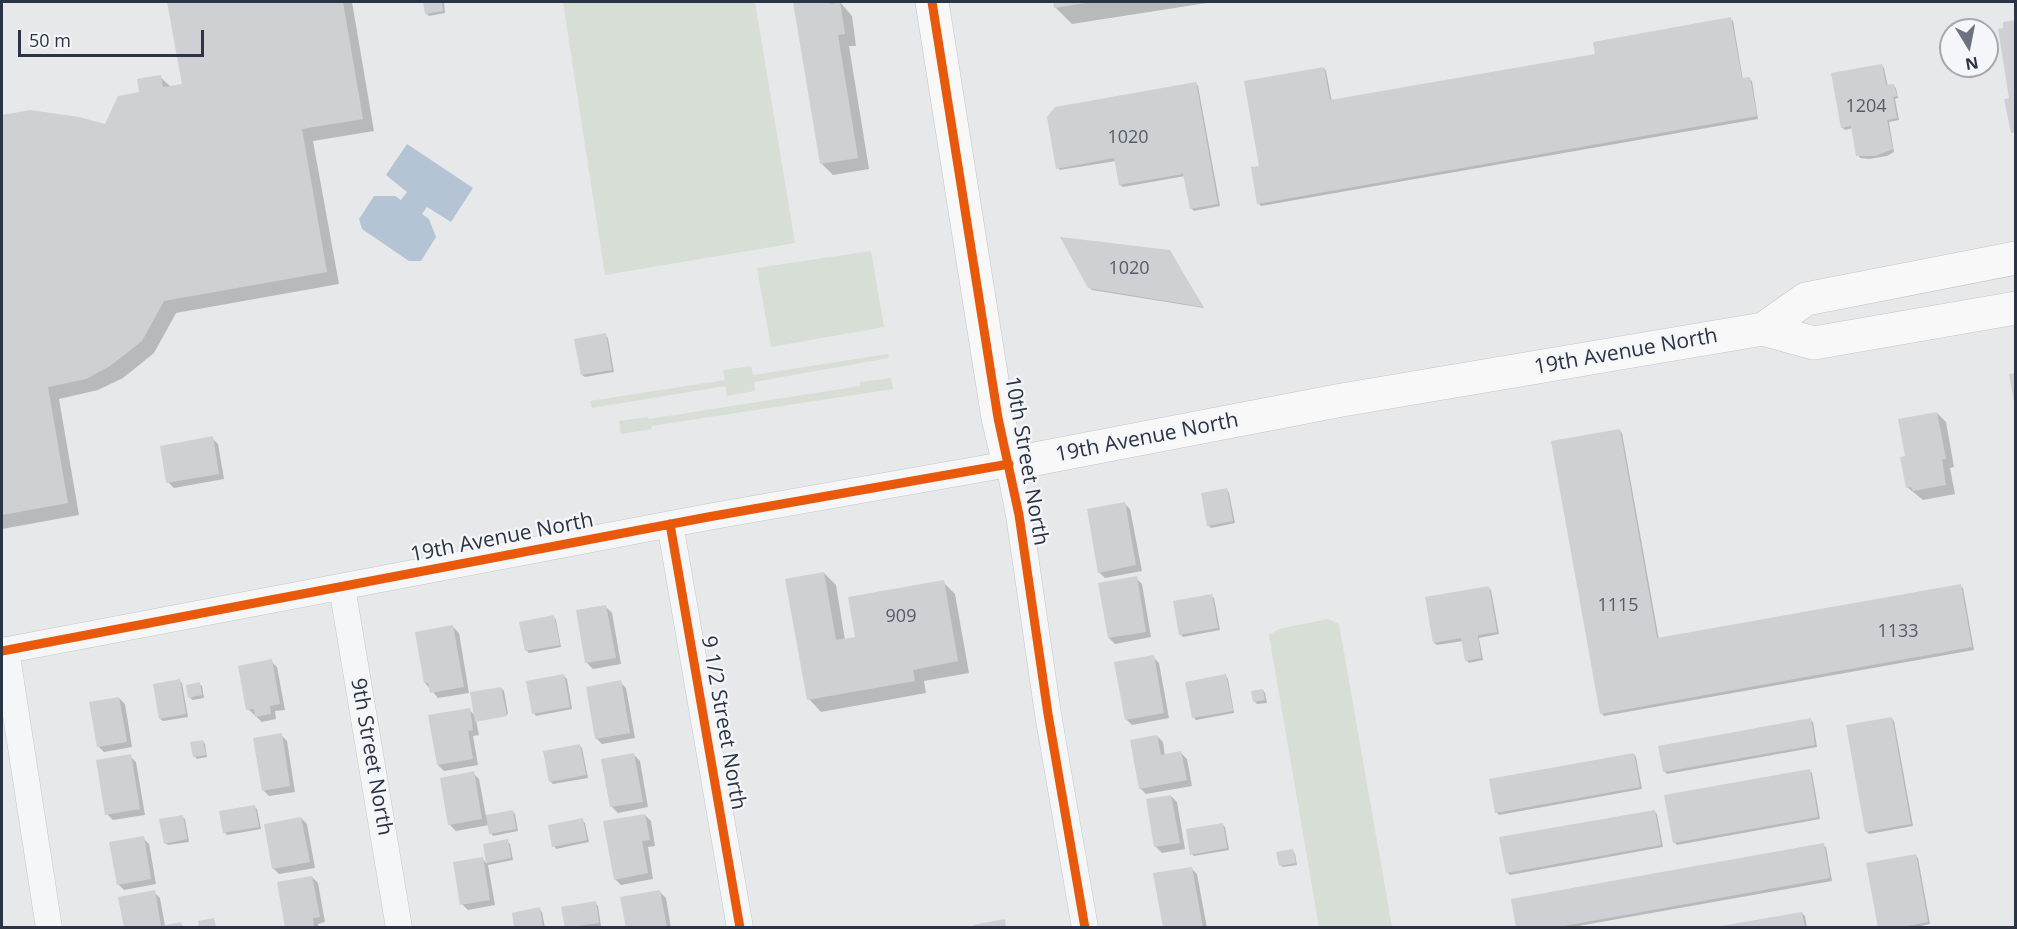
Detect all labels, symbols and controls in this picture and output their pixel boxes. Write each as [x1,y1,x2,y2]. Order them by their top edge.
scale bar [21,18,207,56]
north arrow [1939,18,1999,78]
text: 50 m [29,28,71,52]
text: N [1963,52,1980,76]
house number: 1204 [1845,96,1887,118]
house number: 1020 [1107,127,1149,149]
house number: 1020 [1108,258,1150,280]
street label: 19th Avenue North [1532,323,1720,381]
street label: 10th Street North [999,374,1053,548]
street label: 19th Avenue North [1053,408,1241,468]
street label: 19th Avenue North [408,508,596,568]
house number: 1115 [1597,595,1639,617]
house number: 909 [886,606,916,628]
house number: 1133 [1877,621,1919,643]
street label: 9 1/2 Street North [695,634,751,812]
street label: 9th Street North [345,676,397,838]

